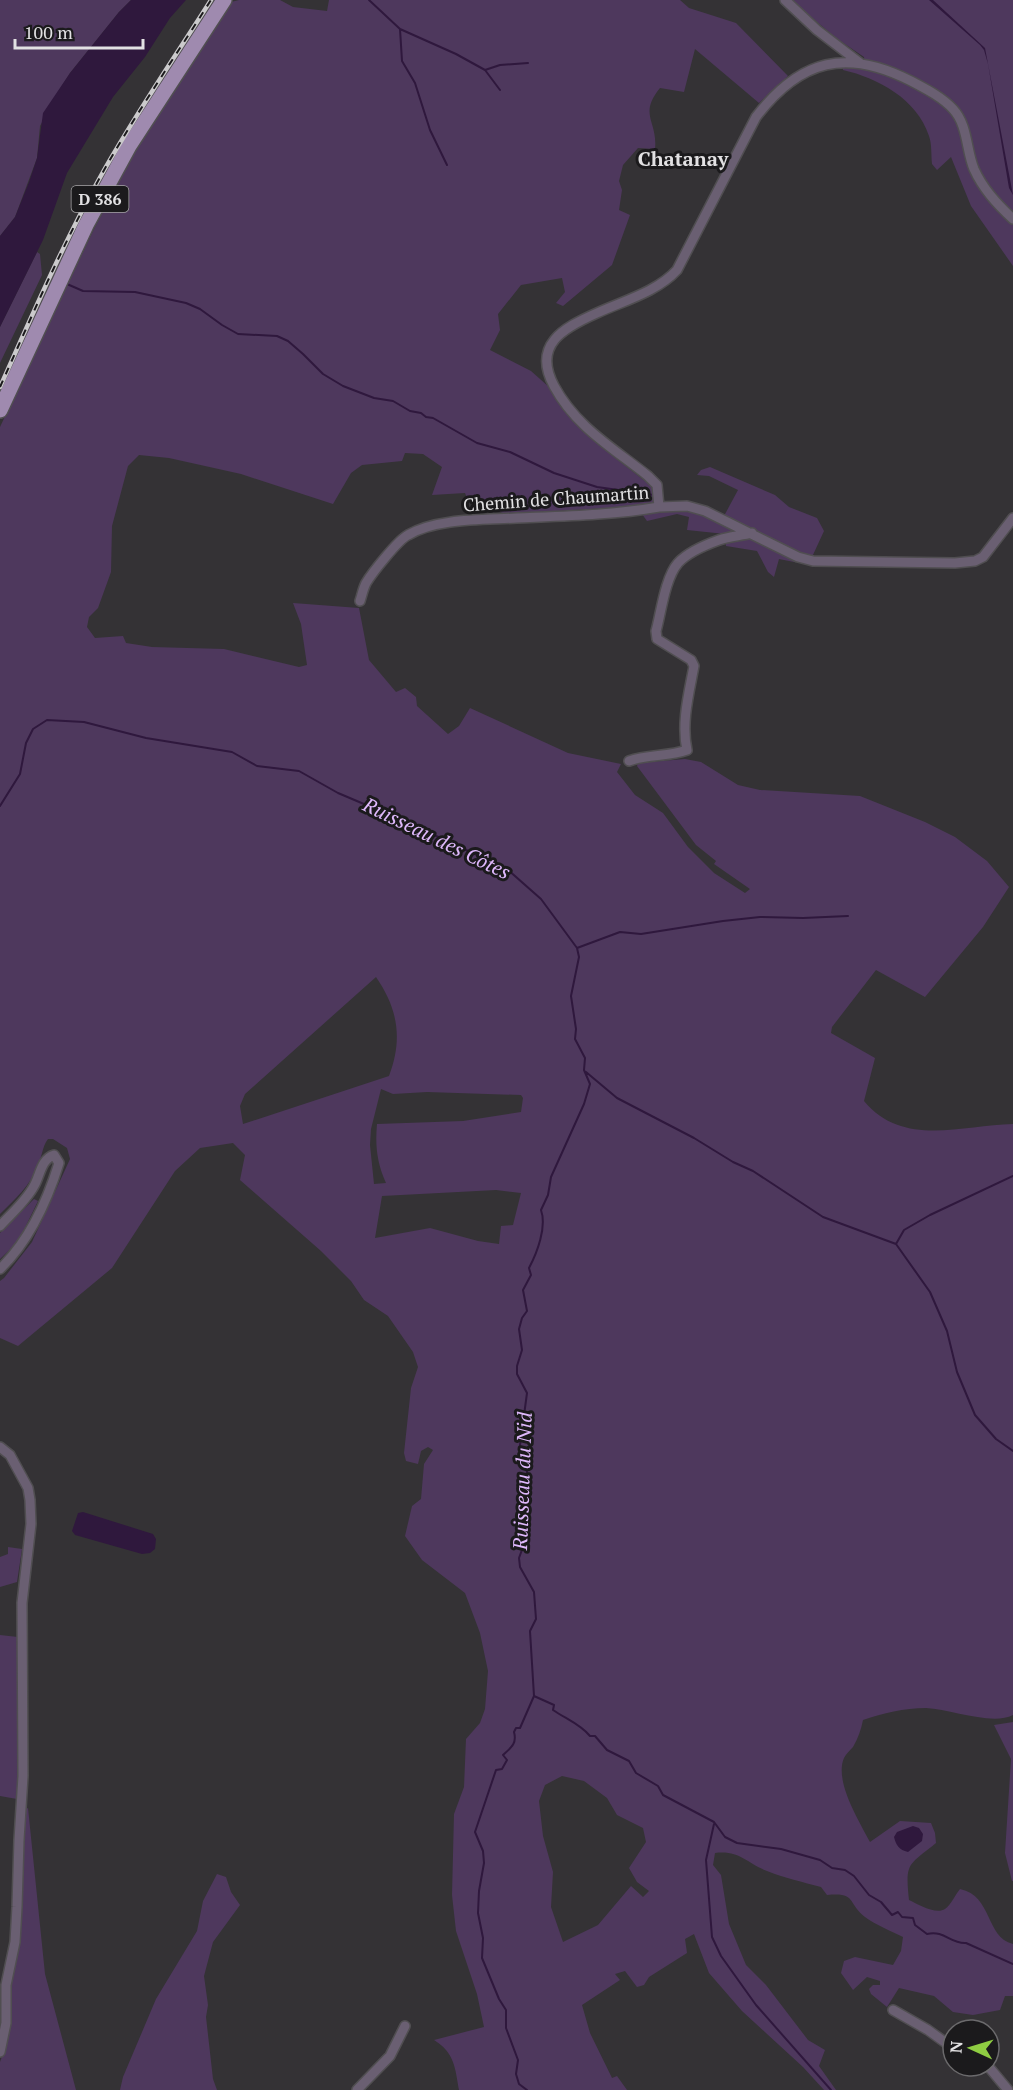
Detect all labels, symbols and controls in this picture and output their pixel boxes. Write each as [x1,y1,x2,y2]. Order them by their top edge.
scale bar [15,12,142,50]
text: 100 m [24,20,73,44]
district label: Chatanay [638,145,729,172]
road number: D 386 [72,186,128,212]
street label: Chemin de Chaumartin [462,480,650,516]
water label: Ruisseau des Côtes [358,790,515,885]
water label: Ruisseau du Nid [506,1411,538,1552]
north arrow [941,2018,1001,2078]
text: N [945,2040,967,2054]

